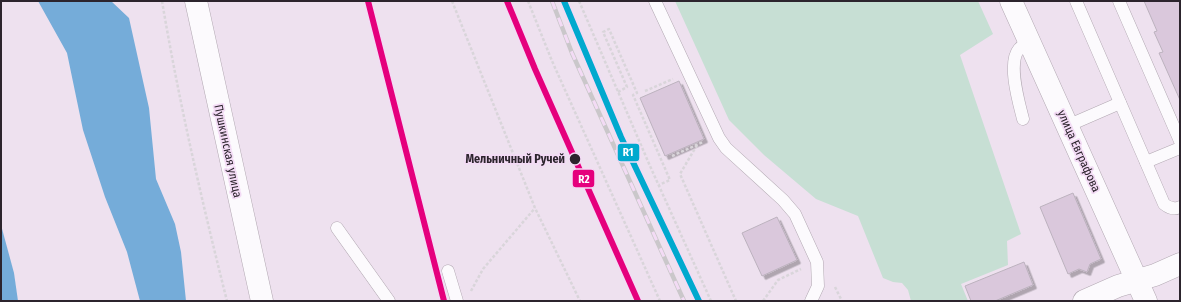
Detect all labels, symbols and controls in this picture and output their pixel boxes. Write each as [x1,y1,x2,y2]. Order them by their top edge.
street label: Пушкинская улица [211,103,245,199]
street label: улица Евграфова [1055,108,1103,194]
line badge: R1 [617,143,640,162]
text: R1 [623,146,633,159]
place label: Мельничный Ручей [465,152,565,166]
marker: Мельничный Ручей [568,152,582,166]
line badge: R2 [572,169,595,188]
text: R2 [578,173,590,186]

